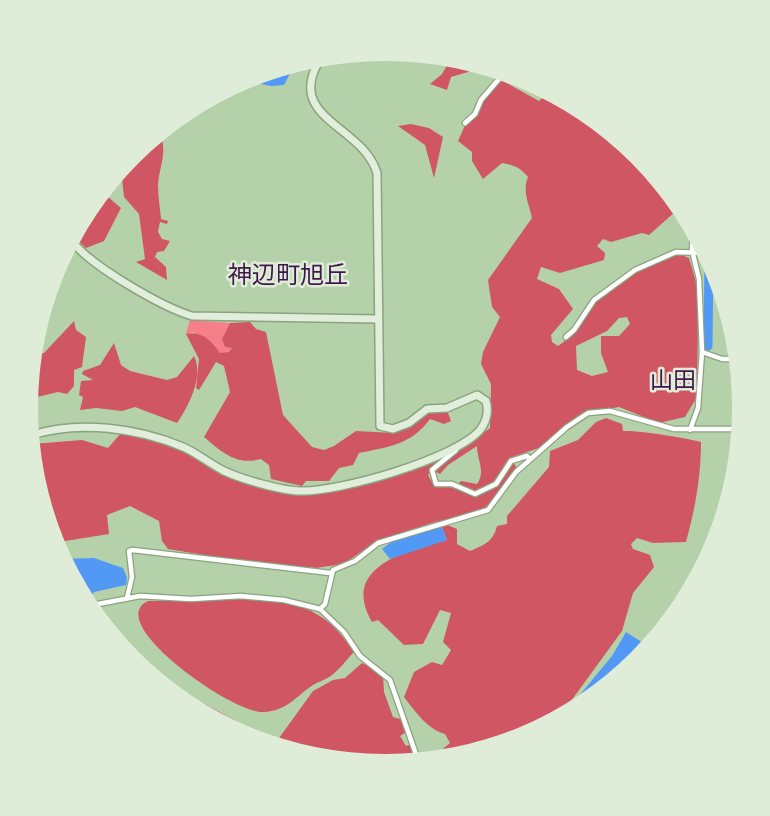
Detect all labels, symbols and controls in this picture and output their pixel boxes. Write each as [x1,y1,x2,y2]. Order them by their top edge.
district label: 神辺町旭丘 [228,260,348,289]
district label: 山田 [650,366,696,394]

